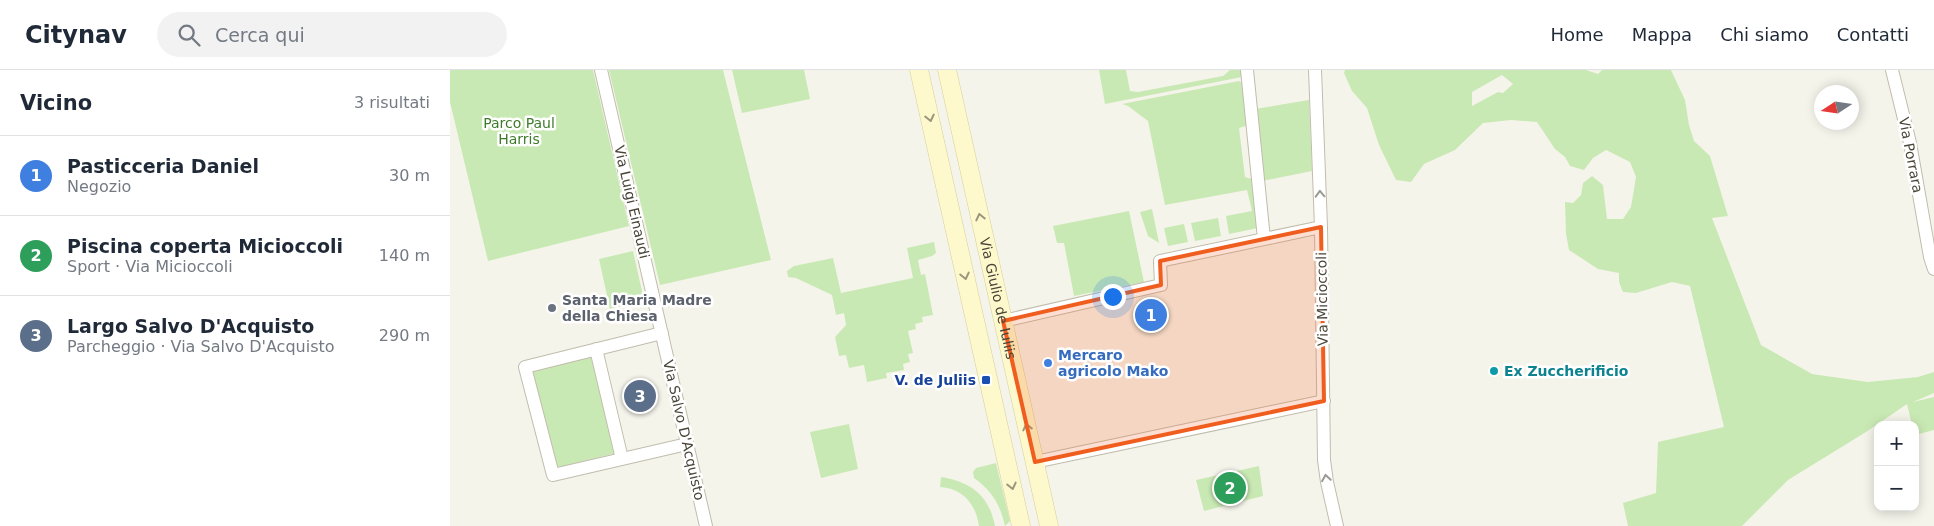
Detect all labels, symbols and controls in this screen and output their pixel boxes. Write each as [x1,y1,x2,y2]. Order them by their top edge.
search box [157,12,507,57]
text: Citynav [25,21,127,49]
icon: search [175,21,203,49]
text: Cerca qui [215,24,305,46]
text: Home [1551,24,1604,45]
text: Mappa [1632,24,1692,45]
text: Chi siamo [1720,24,1809,45]
text: Contatti [1837,24,1909,45]
north arrow [1814,85,1859,130]
text: Vicino [20,91,92,115]
text: 3 risultati [354,93,430,112]
one-way arrow [924,113,935,122]
park label: Parco Paul Harris [483,115,555,147]
street label: Via Porrara [1896,116,1926,194]
street label: Via Luigi Einaudi [611,144,653,260]
text: Pasticceria Daniel [67,155,259,177]
text: 1 [30,166,42,185]
text: 30 m [389,166,430,185]
text: Negozio [67,177,131,196]
one-way arrow [1314,189,1325,197]
one-way arrow [975,213,986,222]
text: Piscina coperta Micioccoli [67,235,343,257]
street label: Via Giulio de Iuliis [977,236,1019,361]
text: 2 [30,246,42,265]
text: 140 m [379,246,430,265]
street label: Via Micioccoli [1313,252,1331,346]
text: Sport · Via Micioccoli [67,257,233,276]
one-way arrow [959,272,970,281]
your location [1100,284,1126,310]
place label: Santa Maria Madre della Chiesa [562,292,712,324]
pin: 1 [1135,296,1167,334]
marker: Santa Maria Madre della Chiesa [546,302,558,314]
text: Largo Salvo D'Acquisto [67,315,314,337]
text: 3 [30,326,42,345]
text: 290 m [379,326,430,345]
text: Parcheggio · Via Salvo D'Acquisto [67,337,335,356]
place label: Mercaro agricolo Mako [1058,347,1169,379]
marker: Mercaro agricolo Mako [1042,357,1054,369]
street label: Via Salvo D'Acquisto [660,358,708,502]
place label: Ex Zuccherificio [1504,363,1629,379]
marker: Ex Zuccherificio [1488,365,1500,377]
place label: V. de Juliis [894,372,976,388]
marker: V. de Juliis [980,374,992,386]
pin: 3 [624,377,656,415]
map controls [1874,421,1919,511]
button: + [1874,421,1919,466]
one-way arrow [1022,423,1033,432]
button: − [1874,466,1919,511]
pin: 2 [1214,469,1246,507]
one-way arrow [1322,474,1332,483]
one-way arrow [1006,482,1017,490]

